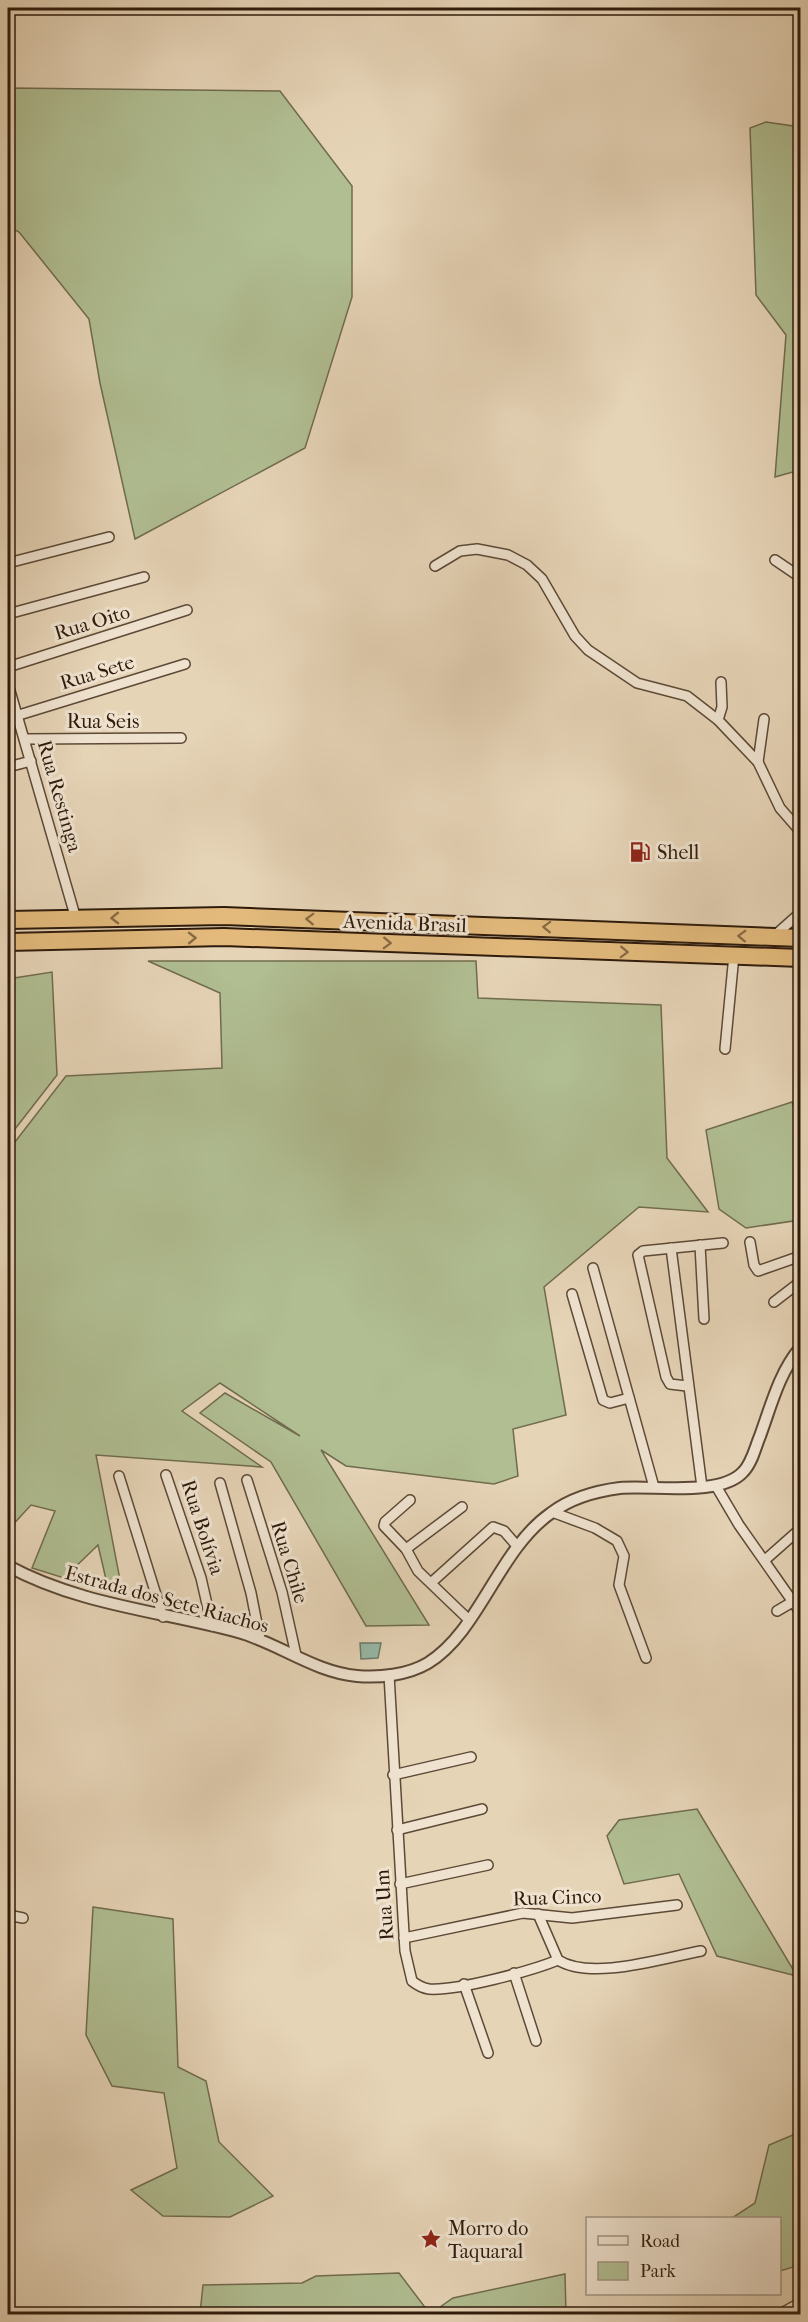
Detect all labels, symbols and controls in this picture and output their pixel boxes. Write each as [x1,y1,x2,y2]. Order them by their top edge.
street label: Rua Oito [52,600,133,645]
street label: Rua Sete [57,650,137,695]
street label: Rua Seis [67,710,139,733]
street label: Rua Restinga [33,738,87,855]
fuel station icon: Shell [628,840,652,864]
place label: Shell [657,841,700,864]
street label: Avenida Brasil [342,910,468,937]
one-way arrow [111,912,120,924]
one-way arrow [306,913,315,925]
one-way arrow [543,921,552,934]
one-way arrow [738,929,747,942]
one-way arrow [187,932,196,944]
one-way arrow [382,937,391,950]
one-way arrow [619,945,628,958]
street label: Rua Bolívia [176,1477,229,1578]
street label: Rua Chile [266,1518,313,1606]
street label: Estrada dos Sete Riachos [62,1561,271,1638]
street label: Rua Um [371,1868,398,1941]
street label: Rua Cinco [512,1884,602,1911]
place label: Morro do Taquaral [448,2217,528,2263]
legend [586,2217,781,2295]
place icon: Morro do Taquaral [419,2227,443,2251]
text: Road [640,2231,680,2252]
text: Park [640,2261,677,2282]

